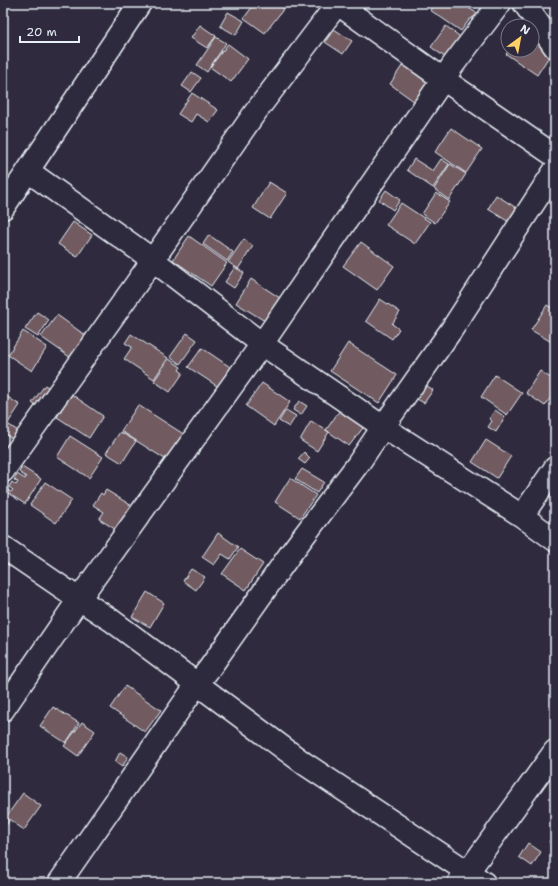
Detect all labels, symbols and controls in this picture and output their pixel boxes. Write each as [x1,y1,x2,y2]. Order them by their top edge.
scale bar [20,18,79,44]
north arrow [500,18,540,58]
text: N [517,21,533,39]
text: 20 m [26,24,57,40]

